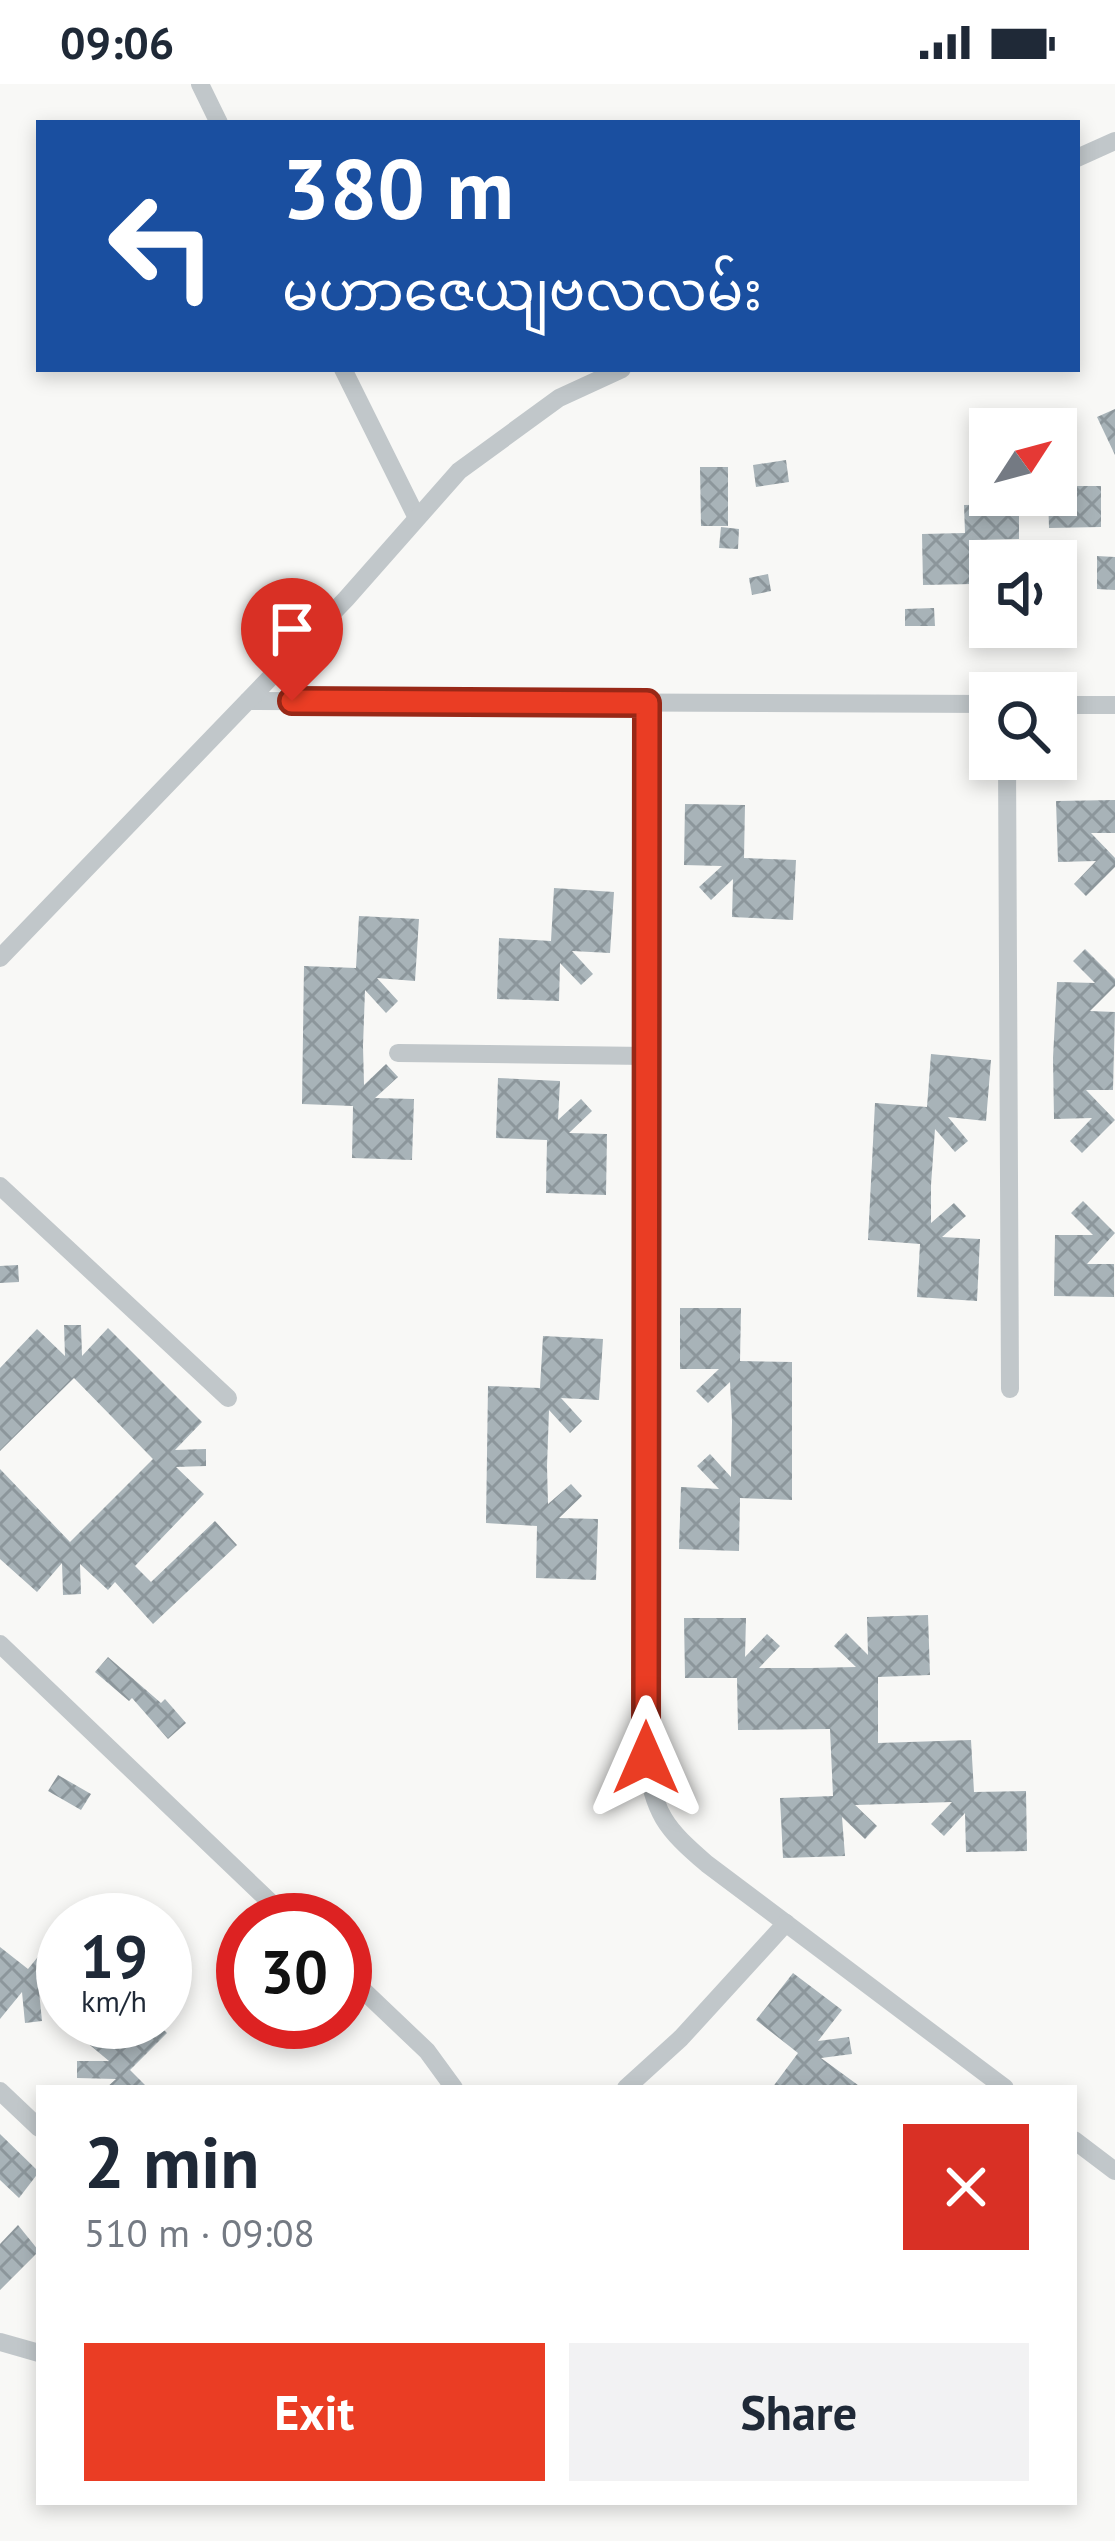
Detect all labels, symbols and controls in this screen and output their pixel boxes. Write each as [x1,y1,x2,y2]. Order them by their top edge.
text: 09:06 [60,13,174,71]
text: 380 m [282,133,514,242]
icon: left [84,168,240,324]
text: မဟာဇေယျဗလလမ်း [282,255,762,325]
north arrow [969,408,1077,516]
map controls [969,408,1077,780]
button: sound [969,540,1077,648]
pin [241,578,343,701]
icon: arrive [259,596,325,662]
button: search [969,672,1077,780]
position arrow [583,1695,709,1821]
speed limit sign: 30 [216,1893,372,2049]
text: 19 [80,1917,148,1995]
text: km/h [81,1981,147,2020]
text: 2 min [84,2115,260,2208]
button: close [903,2124,1029,2250]
text: 510 m · 09:08 [84,2207,315,2258]
button: Exit [84,2343,545,2481]
button: Share [569,2343,1029,2481]

